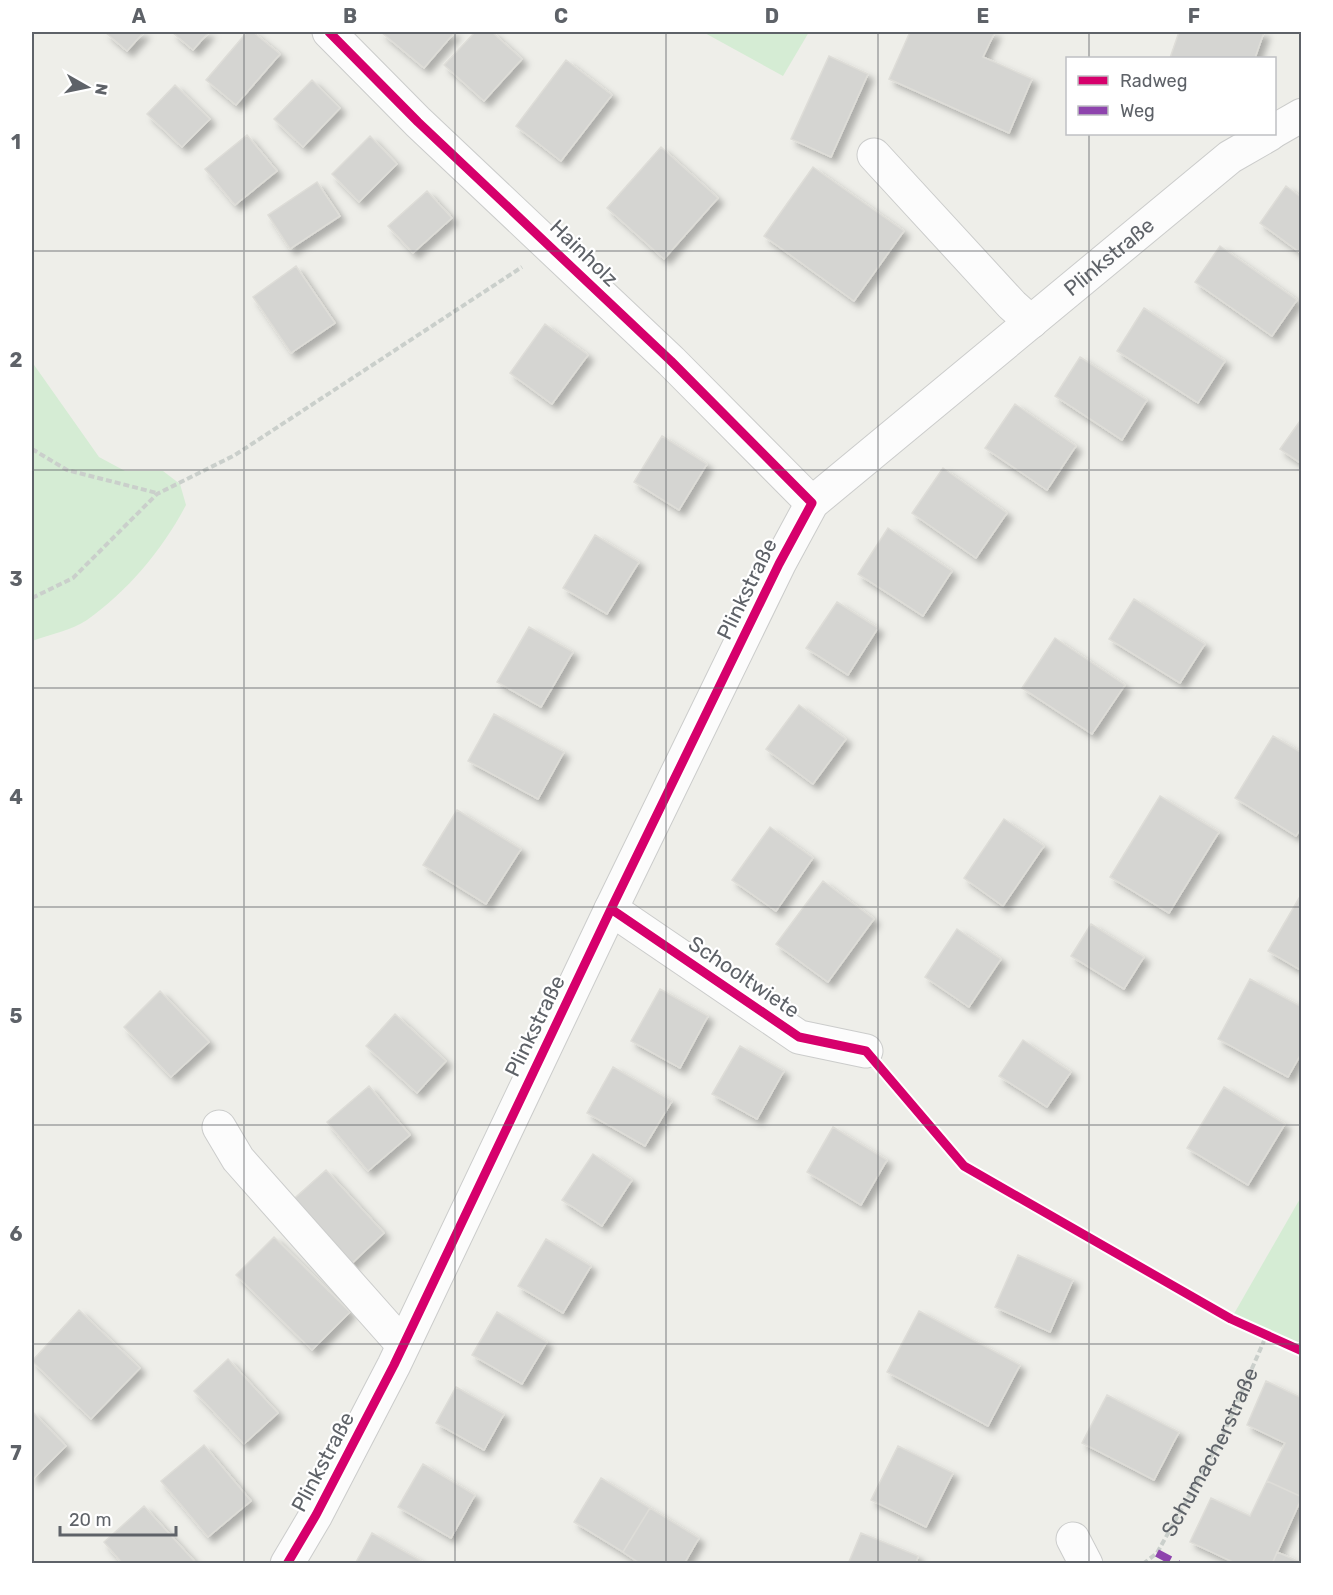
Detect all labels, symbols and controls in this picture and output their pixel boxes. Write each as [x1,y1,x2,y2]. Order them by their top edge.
text: A [132,4,147,28]
text: B [343,4,357,28]
text: C [554,4,568,28]
text: D [765,4,779,28]
text: E [977,4,989,28]
text: F [1188,4,1200,28]
north arrow [57,57,117,117]
legend [1066,57,1276,135]
text: Radweg [1120,70,1187,92]
text: N [91,82,112,96]
text: Weg [1120,100,1155,122]
text: 1 [11,130,21,154]
street label: Plinkstraße [1059,212,1159,301]
street label: Hainholz [545,214,624,291]
text: 2 [10,348,23,372]
street label: Plinkstraße [711,534,782,643]
text: 3 [9,567,23,591]
text: 4 [9,785,23,809]
street label: Schooltwiete [684,930,805,1023]
street label: Plinkstraße [499,971,570,1080]
text: 5 [10,1004,23,1028]
text: 6 [9,1222,23,1246]
street label: Schumacherstraße [1156,1363,1263,1541]
street label: Plinkstraße [286,1408,359,1516]
text: 7 [10,1441,22,1465]
scale bar [60,1499,176,1537]
text: 20 m [69,1509,111,1531]

